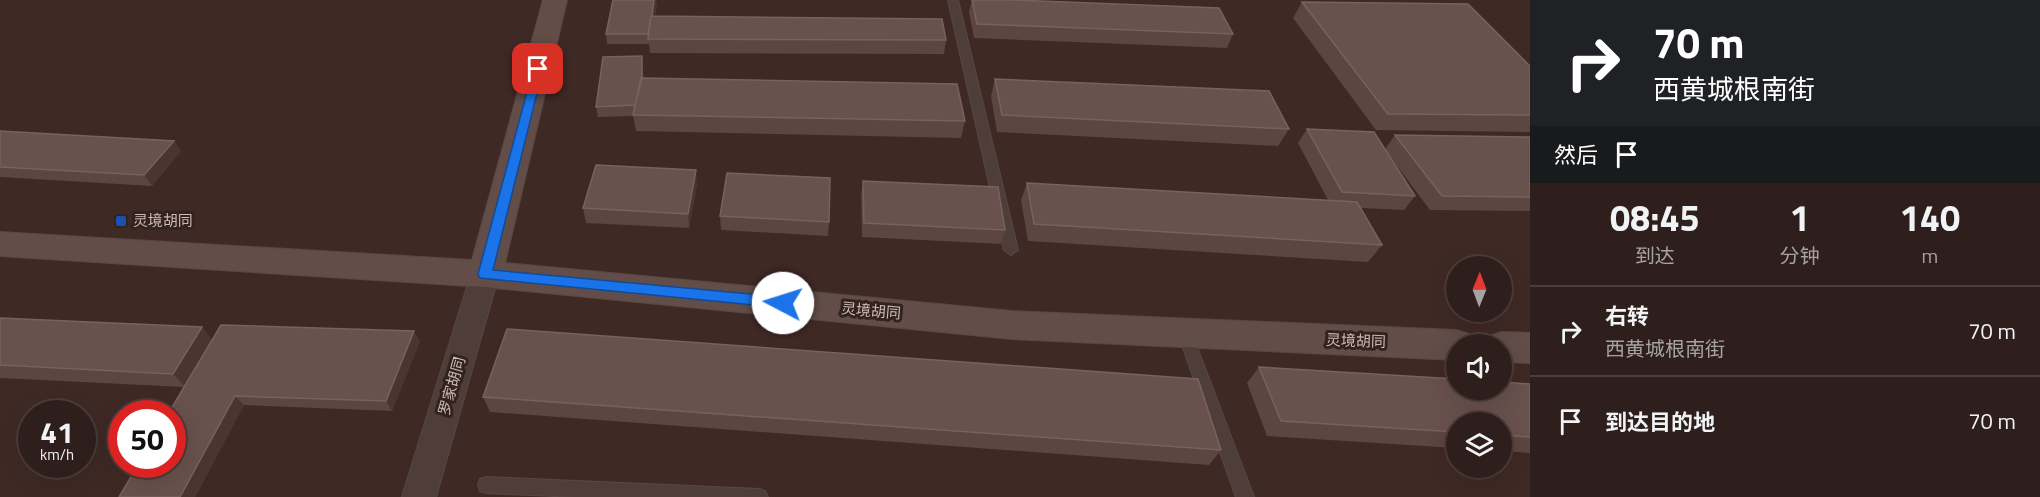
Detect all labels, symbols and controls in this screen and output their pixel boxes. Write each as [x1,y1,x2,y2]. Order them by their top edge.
text: 70 m [1653,10,1745,74]
icon: right [1554,24,1632,102]
pin [512,43,563,94]
icon: arrive [521,52,554,85]
text: 西黄城根南街 [1653,68,1815,109]
text: 然后 [1554,138,1598,172]
icon: arrive [1610,138,1643,171]
text: 08:45 [1610,190,1700,245]
text: 1 [1790,190,1810,245]
text: 140 [1900,190,1960,245]
place label: 灵境胡同 [133,209,193,232]
marker: 灵境胡同 [114,214,128,228]
text: 到达 [1635,240,1675,271]
text: 分钟 [1780,240,1820,271]
text: m [1921,240,1938,271]
north arrow [1446,256,1512,322]
map controls [1446,256,1512,478]
position arrow [751,271,815,335]
street label: 灵境胡同 [840,296,902,325]
text: 右转 [1605,299,1649,333]
text: 70 m [1968,314,2016,348]
icon: right [1554,315,1587,348]
street label: 灵境胡同 [1326,328,1386,353]
text: 西黄城根南街 [1605,333,1725,364]
button: sound [1446,334,1512,400]
street label: 罗家胡同 [432,354,471,418]
speed limit sign: 50 [108,400,186,478]
text: 70 m [1968,404,2016,438]
icon: arrive [1554,405,1587,438]
text: 到达目的地 [1605,405,1715,439]
text: 41 [40,409,74,455]
button: layers [1446,412,1512,478]
text: km/h [40,443,74,466]

